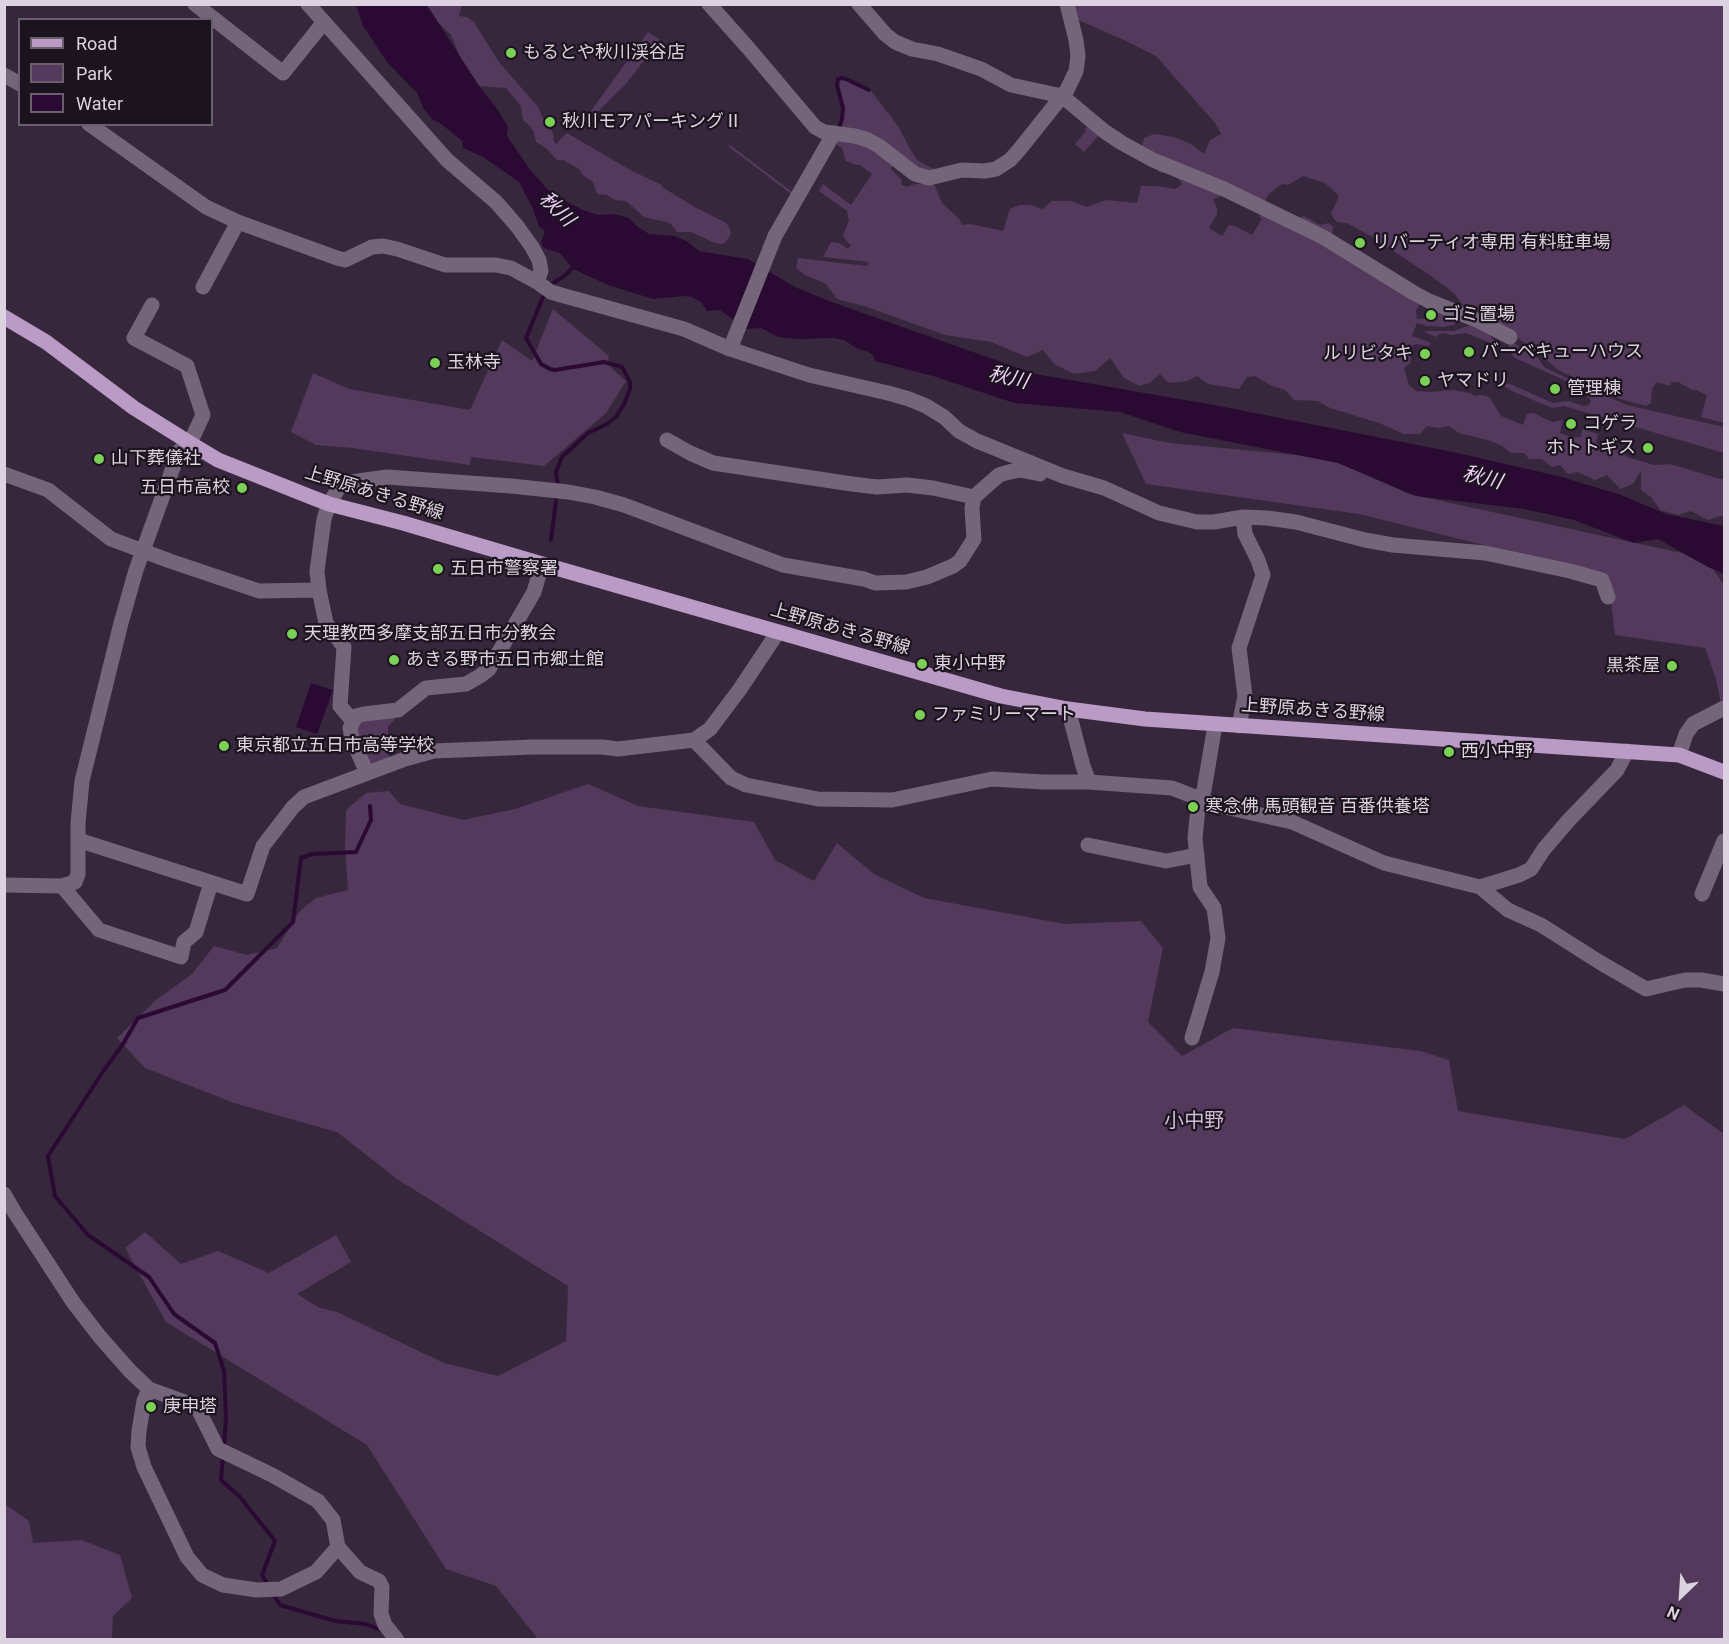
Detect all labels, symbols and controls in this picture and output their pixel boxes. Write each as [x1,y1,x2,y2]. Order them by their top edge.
legend [18,18,213,126]
text: Road [76,33,117,54]
place label: もるとや秋川渓谷店 [523,42,685,64]
marker: もるとや秋川渓谷店 [504,46,518,60]
text: Park [76,63,112,84]
text: Water [76,93,123,114]
place label: 秋川モアパーキングⅡ [562,111,742,133]
marker: 秋川モアパーキングⅡ [543,115,557,129]
water label: 秋川 [533,187,579,233]
place label: リバーティオ専用 有料駐車場 [1372,232,1610,254]
marker: リバーティオ専用 有料駐車場 [1353,236,1367,250]
place label: ゴミ置場 [1443,304,1515,326]
marker: ゴミ置場 [1424,308,1438,322]
place label: バーベキューハウス [1481,341,1643,363]
place label: ルリビタキ [1323,343,1413,365]
marker: バーベキューハウス [1462,345,1476,359]
marker: ルリビタキ [1418,347,1432,361]
place label: 玉林寺 [447,352,501,374]
marker: 玉林寺 [428,356,442,370]
water label: 秋川 [986,363,1030,395]
place label: ヤマドリ [1437,370,1509,392]
marker: ヤマドリ [1418,374,1432,388]
place label: 管理棟 [1567,378,1621,400]
marker: 管理棟 [1548,382,1562,396]
place label: コゲラ [1583,413,1637,435]
marker: コゲラ [1564,417,1578,431]
place label: ホトトギス [1546,437,1636,459]
marker: ホトトギス [1641,441,1655,455]
place label: 山下葬儀社 [111,448,201,470]
marker: 山下葬儀社 [92,452,106,466]
street label: 上野原あきる野線 [302,463,446,525]
water label: 秋川 [1460,463,1504,495]
place label: 五日市高校 [140,477,230,499]
marker: 五日市高校 [235,481,249,495]
place label: 五日市警察署 [450,558,558,580]
marker: 五日市警察署 [431,562,445,576]
street label: 上野原あきる野線 [768,600,912,660]
place label: 天理教西多摩支部五日市分教会 [304,623,556,645]
marker: 天理教西多摩支部五日市分教会 [285,627,299,641]
place label: あきる野市五日市郷土館 [406,649,604,671]
marker: あきる野市五日市郷土館 [387,653,401,667]
place label: 東小中野 [934,653,1006,675]
place label: 黒茶屋 [1606,655,1660,677]
marker: 東小中野 [915,657,929,671]
marker: 黒茶屋 [1665,659,1679,673]
street label: 上野原あきる野線 [1240,695,1386,727]
place label: ファミリーマート [932,704,1076,726]
marker: ファミリーマート [913,708,927,722]
place label: 東京都立五日市高等学校 [236,735,434,757]
marker: 東京都立五日市高等学校 [217,739,231,753]
place label: 西小中野 [1461,741,1533,763]
marker: 西小中野 [1442,745,1456,759]
place label: 寒念佛 馬頭観音 百番供養塔 [1205,796,1430,818]
marker: 寒念佛 馬頭観音 百番供養塔 [1186,800,1200,814]
district label: 小中野 [1164,1110,1224,1134]
place label: 庚申塔 [163,1396,217,1418]
marker: 庚申塔 [144,1400,158,1414]
north arrow [1651,1566,1711,1626]
text: N [1664,1602,1682,1624]

